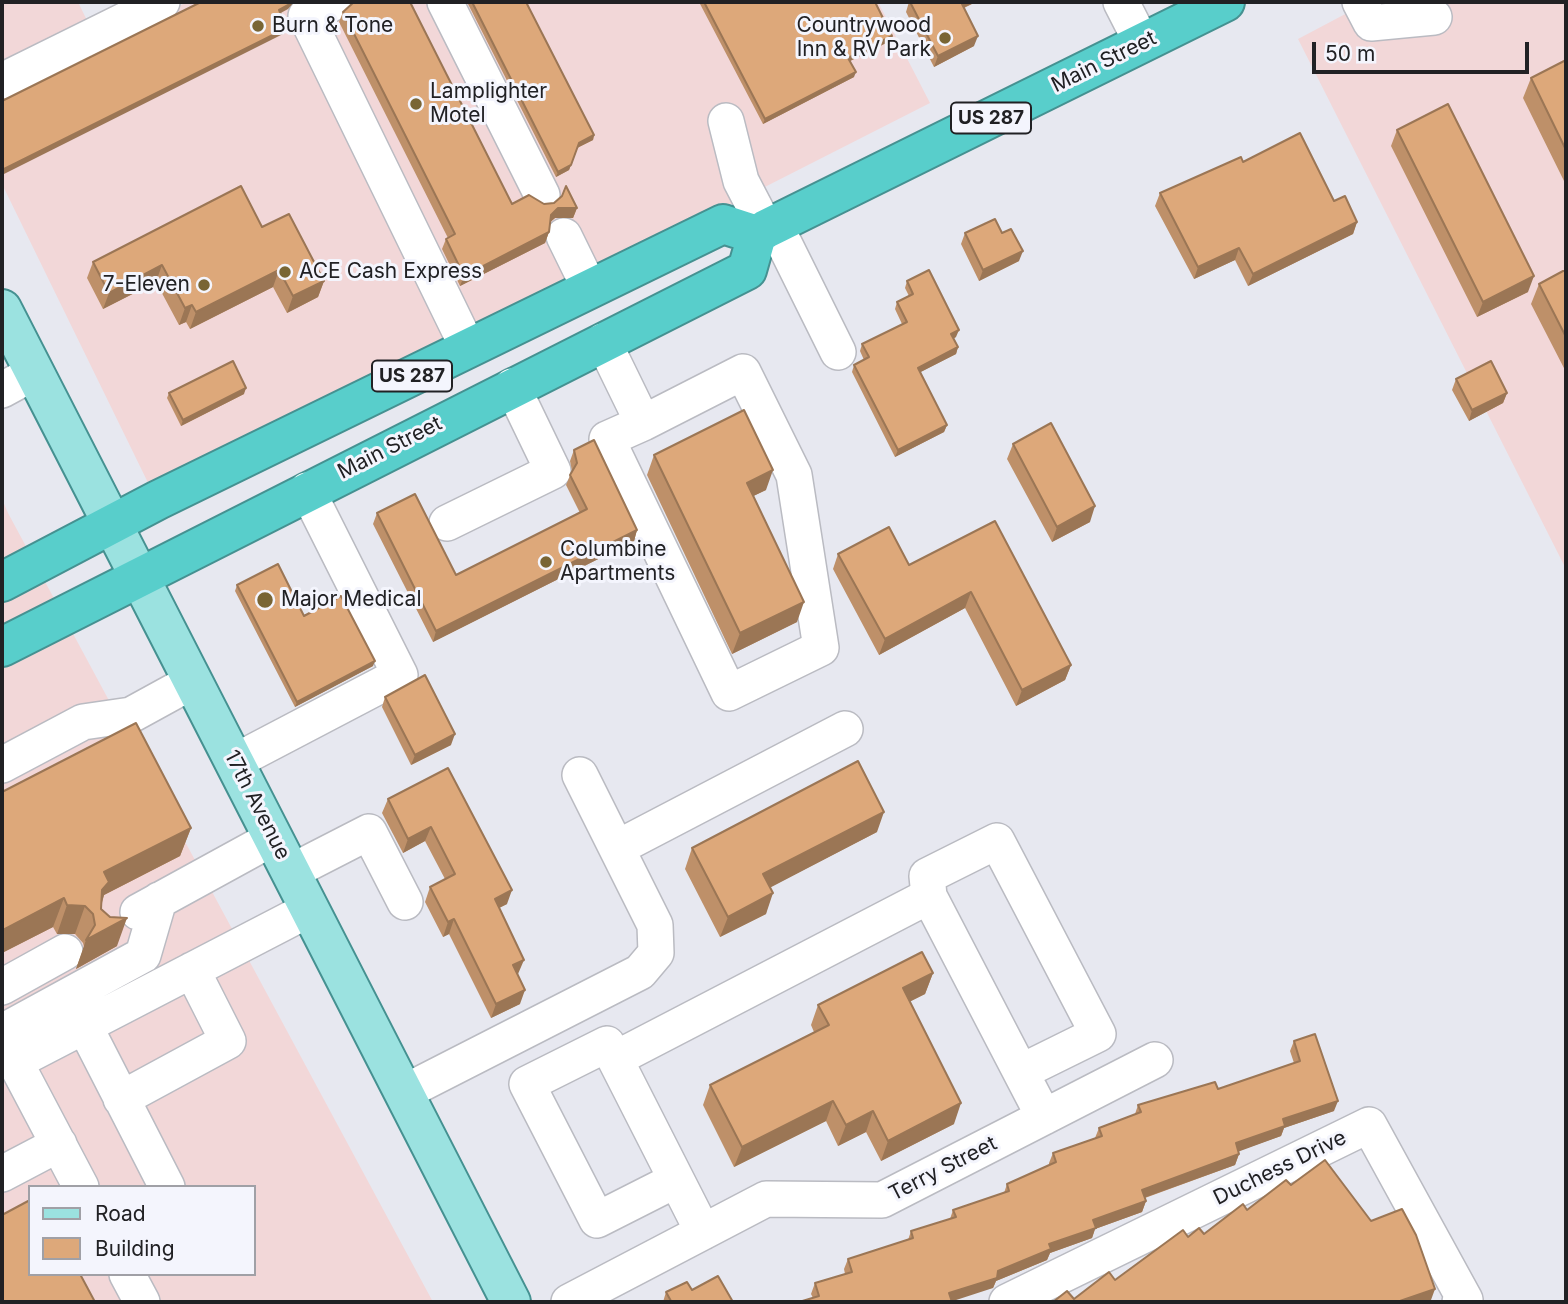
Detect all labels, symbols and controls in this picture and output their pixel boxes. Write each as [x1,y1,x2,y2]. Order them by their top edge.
place label: Burn & Tone [272,13,393,39]
place label: Countrywood Inn & RV Park [796,13,931,63]
marker: Burn & Tone [250,18,266,34]
street label: Main Street [1048,26,1160,98]
scale bar [1316,28,1533,72]
marker: Countrywood Inn & RV Park [937,30,953,46]
text: 50 m [1325,41,1375,66]
place label: Lamplighter Motel [430,79,547,129]
marker: Lamplighter Motel [408,96,424,112]
road number: US 287 [951,102,1031,134]
place label: ACE Cash Express [299,259,482,285]
marker: ACE Cash Express [277,264,293,280]
place label: 7-Eleven [103,272,190,298]
marker: 7-Eleven [196,277,212,293]
road number: US 287 [372,360,452,392]
street label: Main Street [334,411,446,485]
place label: Columbine Apartments [560,537,675,587]
marker: Columbine Apartments [538,554,554,570]
place label: Major Medical [281,587,421,613]
marker: Major Medical [255,590,275,610]
street label: 17th Avenue [219,746,295,864]
street label: Duchess Drive [1210,1125,1350,1211]
street label: Terry Street [885,1131,1001,1207]
legend [28,1185,256,1276]
text: Road [95,1201,146,1226]
text: Building [95,1236,175,1261]

